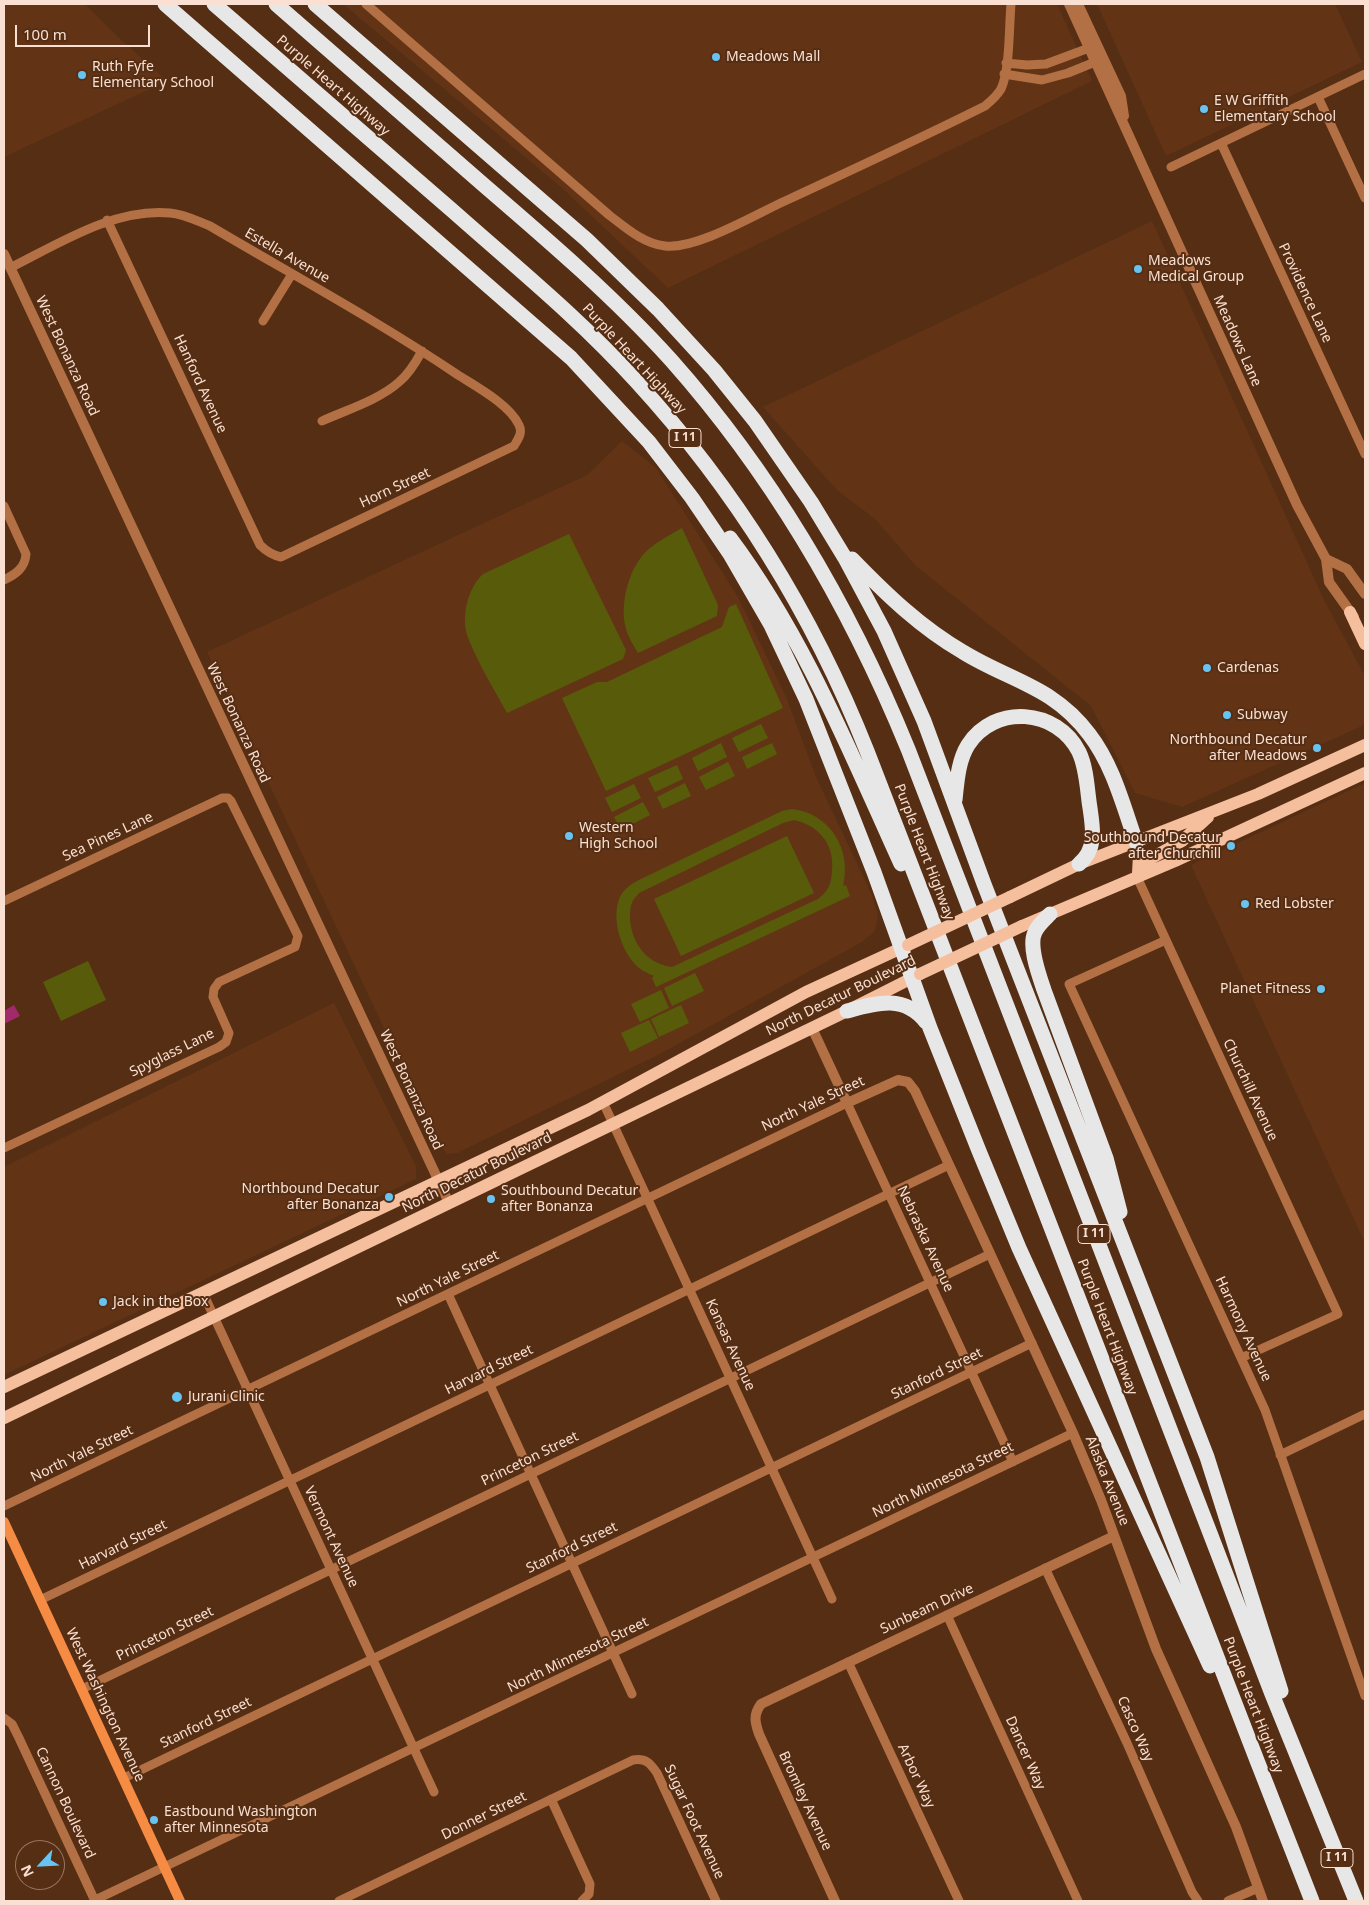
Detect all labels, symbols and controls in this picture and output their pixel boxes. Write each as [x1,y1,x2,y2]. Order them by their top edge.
scale bar [18,15,152,47]
text: 100 m [23,24,67,44]
street label: Purple Heart Highway [273,32,393,140]
place label: Meadows Mall [726,49,820,65]
marker: Meadows Mall [710,51,722,63]
place label: Ruth Fyfe Elementary School [92,59,214,92]
marker: Ruth Fyfe Elementary School [76,69,88,81]
place label: E W Griffith Elementary School [1214,93,1336,125]
marker: E W Griffith Elementary School [1198,103,1210,115]
street label: Estella Avenue [242,225,332,287]
street label: Providence Lane [1275,240,1335,346]
place label: Meadows Medical Group [1148,253,1244,286]
marker: Meadows Medical Group [1132,263,1144,275]
street label: West Bonanza Road [32,293,102,419]
street label: Meadows Lane [1209,293,1265,389]
street label: Purple Heart Highway [579,300,689,418]
street label: Hanford Avenue [170,332,230,436]
road number: I 11 [669,428,701,448]
street label: Horn Street [357,464,433,512]
street label: West Bonanza Road [203,660,273,786]
place label: Cardenas [1217,660,1279,676]
marker: Cardenas [1201,662,1213,674]
place label: Subway [1237,707,1288,723]
marker: Subway [1221,709,1233,721]
place label: Northbound Decatur after Meadows [1170,732,1307,764]
marker: Northbound Decatur after Meadows [1311,742,1323,754]
street label: Purple Heart Highway [890,782,958,922]
street label: Sea Pines Lane [60,809,156,865]
place label: Western High School [579,820,657,852]
marker: Western High School [563,830,575,842]
place label: Southbound Decatur after Churchill [1084,830,1221,862]
marker: Southbound Decatur after Churchill [1225,840,1237,852]
place label: Red Lobster [1255,896,1334,912]
marker: Red Lobster [1239,898,1251,910]
street label: North Decatur Boulevard [763,952,919,1040]
place label: Planet Fitness [1220,981,1311,997]
marker: Planet Fitness [1315,983,1327,995]
street label: Spyglass Lane [127,1025,217,1081]
street label: West Bonanza Road [376,1027,446,1153]
street label: Churchill Avenue [1219,1036,1281,1144]
street label: North Yale Street [759,1073,867,1135]
street label: North Decatur Boulevard [399,1129,555,1217]
place label: Northbound Decatur after Bonanza [242,1181,379,1214]
place label: Southbound Decatur after Bonanza [501,1183,638,1216]
street label: Nebraska Avenue [893,1183,957,1295]
marker: Northbound Decatur after Bonanza [383,1191,395,1203]
marker: Southbound Decatur after Bonanza [485,1193,497,1205]
road number: I 11 [1078,1224,1110,1244]
street label: North Yale Street [394,1247,502,1311]
street label: Purple Heart Highway [1073,1257,1141,1397]
street label: Harmony Avenue [1211,1274,1275,1384]
place label: Jack in the Box [113,1294,208,1310]
marker: Jack in the Box [97,1296,109,1308]
street label: Kansas Avenue [701,1296,759,1394]
street label: Harvard Street [442,1341,536,1399]
street label: Stanford Street [889,1345,985,1403]
place label: Jurani Clinic [188,1389,265,1405]
marker: Jurani Clinic [170,1390,184,1404]
street label: North Yale Street [28,1422,136,1486]
street label: Princeton Street [479,1428,581,1490]
street label: Alaska Avenue [1081,1434,1133,1528]
street label: North Minnesota Street [870,1439,1016,1521]
street label: Vermont Avenue [300,1484,362,1590]
street label: Harvard Street [76,1516,170,1574]
street label: Stanford Street [524,1519,620,1577]
street label: Sunbeam Drive [878,1580,976,1638]
street label: Princeton Street [114,1603,216,1665]
street label: North Minnesota Street [505,1614,651,1696]
street label: West Washington Avenue [62,1625,148,1785]
street label: Purple Heart Highway [1219,1635,1287,1775]
street label: Stanford Street [158,1694,254,1752]
street label: Casco Way [1113,1694,1157,1764]
street label: Dancer Way [1001,1714,1049,1792]
street label: Arbor Way [894,1741,938,1811]
street label: Cannon Boulevard [32,1744,98,1862]
street label: Bromley Avenue [775,1749,835,1853]
street label: Sugar Foot Avenue [660,1762,728,1882]
street label: Donner Street [439,1788,529,1844]
place label: Eastbound Washington after Minnesota [164,1804,317,1836]
marker: Eastbound Washington after Minnesota [148,1814,160,1826]
north arrow [15,1840,65,1890]
road number: I 11 [1321,1849,1353,1868]
text: N [16,1862,38,1880]

